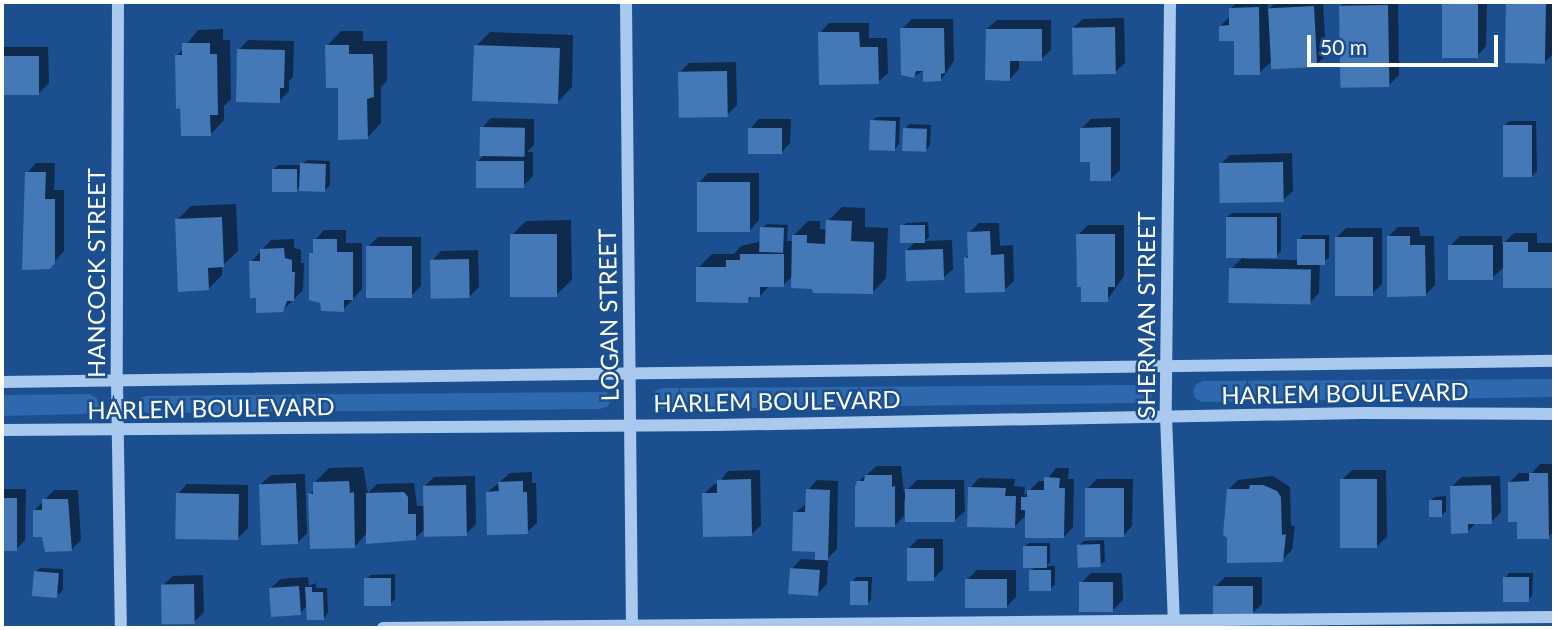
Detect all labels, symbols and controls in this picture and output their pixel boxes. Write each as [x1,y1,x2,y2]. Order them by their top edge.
scale bar [1311,21,1502,65]
text: 50 m [1320,34,1367,59]
street label: HANCOCK STREET [82,168,110,378]
street label: SHERMAN STREET [1132,211,1160,419]
street label: LOGAN STREET [592,228,624,402]
street label: HARLEM BOULEVARD [1221,376,1469,410]
street label: HARLEM BOULEVARD [653,384,901,418]
street label: HARLEM BOULEVARD [87,391,335,425]

